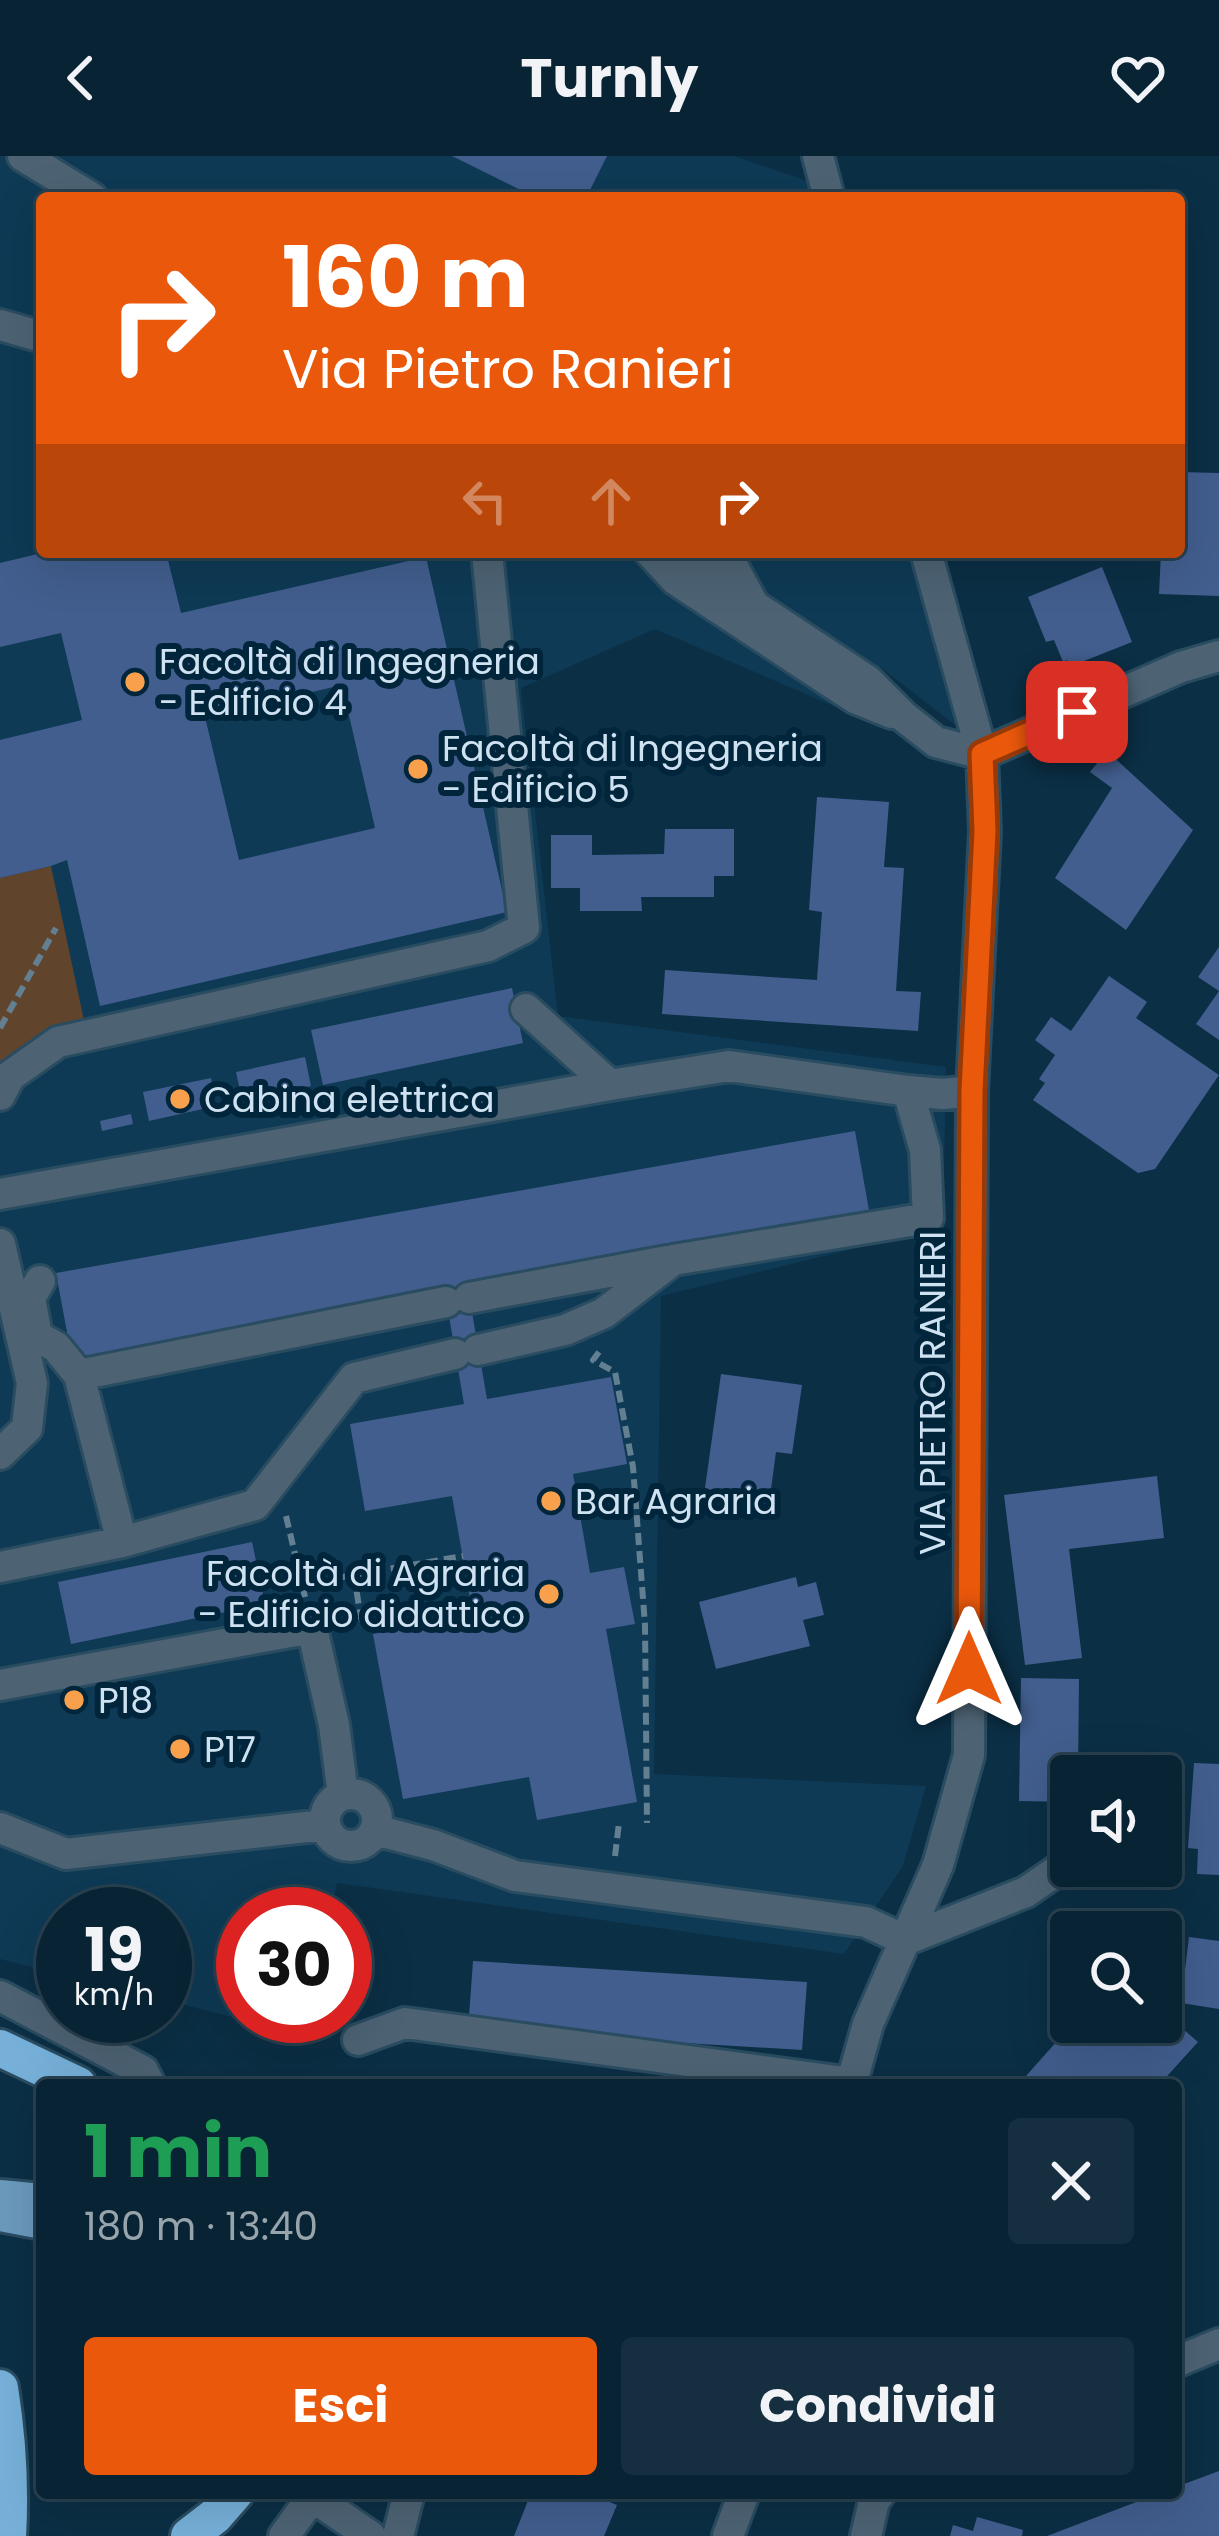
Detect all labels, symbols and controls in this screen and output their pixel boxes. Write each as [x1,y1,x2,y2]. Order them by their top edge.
text: Turnly [521,40,698,116]
icon: back [48,45,114,111]
icon: heart [1105,45,1171,111]
text: 160 m [282,219,529,336]
icon: right [84,240,240,396]
text: Via Pietro Ranieri [282,331,734,407]
icon: left [452,468,518,534]
icon: ahead [578,468,644,534]
icon: right [704,468,770,534]
place label: Facoltà di Ingegneria - Edificio 4 [159,636,540,728]
pin [1026,661,1128,763]
marker: Facoltà di Ingegneria - Edificio 4 [122,669,148,695]
icon: arrive [1044,679,1110,745]
place label: Facoltà di Ingegneria - Edificio 5 [442,723,823,815]
marker: Facoltà di Ingegneria - Edificio 5 [405,756,431,782]
place label: Cabina elettrica [204,1074,494,1125]
marker: Cabina elettrica [167,1086,193,1112]
street label: VIA PIETRO RANIERI [907,1231,958,1555]
place label: Bar Agraria [575,1476,777,1527]
marker: Bar Agraria [538,1488,564,1514]
place label: Facoltà di Agraria - Edificio didattico [198,1548,525,1640]
marker: Facoltà di Agraria - Edificio didattico [536,1581,562,1607]
position arrow [906,1606,1032,1732]
place label: P18 [98,1675,153,1726]
marker: P18 [61,1687,87,1713]
place label: P17 [204,1724,256,1775]
marker: P17 [167,1736,193,1762]
map controls [1050,1755,1182,2043]
button: sound [1050,1755,1182,1887]
speed limit sign: 30 [216,1887,372,2043]
text: 19 [84,1908,144,1992]
button: search [1050,1911,1182,2043]
text: km/h [74,1973,154,2016]
text: 1 min [84,2101,272,2202]
button: close [1008,2118,1134,2244]
text: 180 m · 13:40 [84,2199,318,2254]
button: Esci [84,2337,597,2475]
button: Condividi [621,2337,1134,2475]

